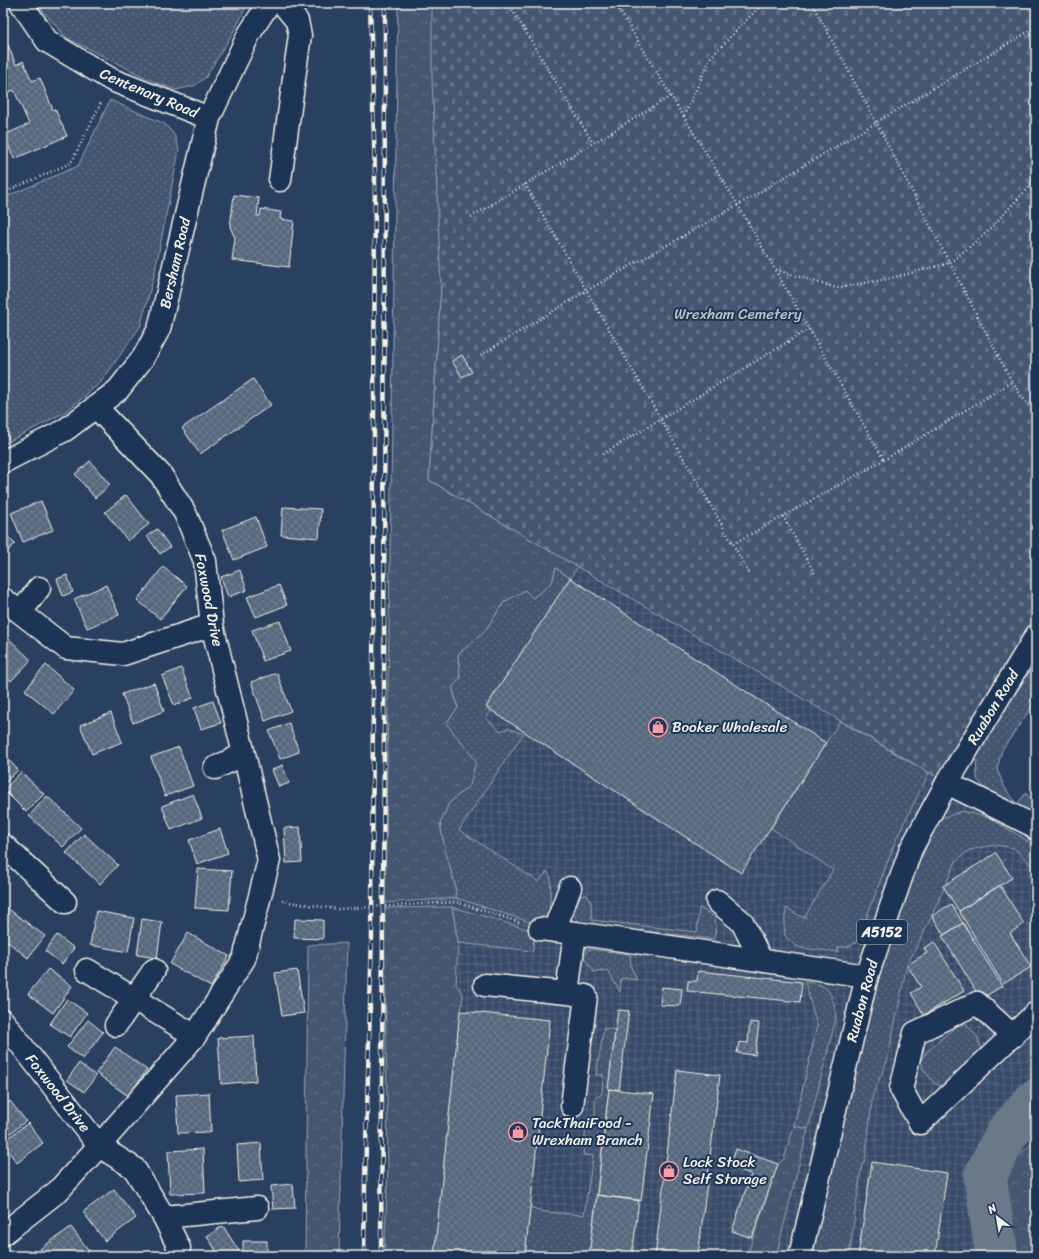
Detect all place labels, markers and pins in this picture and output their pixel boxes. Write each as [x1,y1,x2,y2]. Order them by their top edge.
place label: Booker Wholesale [672,714,788,740]
shop icon: Booker Wholesale [647,716,669,738]
place label: TackThaiFood - Wrexham Branch [532,1110,643,1153]
shop icon: TackThaiFood - Wrexham Branch [507,1121,529,1143]
place label: Lock Stock Self Storage [683,1149,767,1192]
shop icon: Lock Stock Self Storage [658,1160,680,1182]

